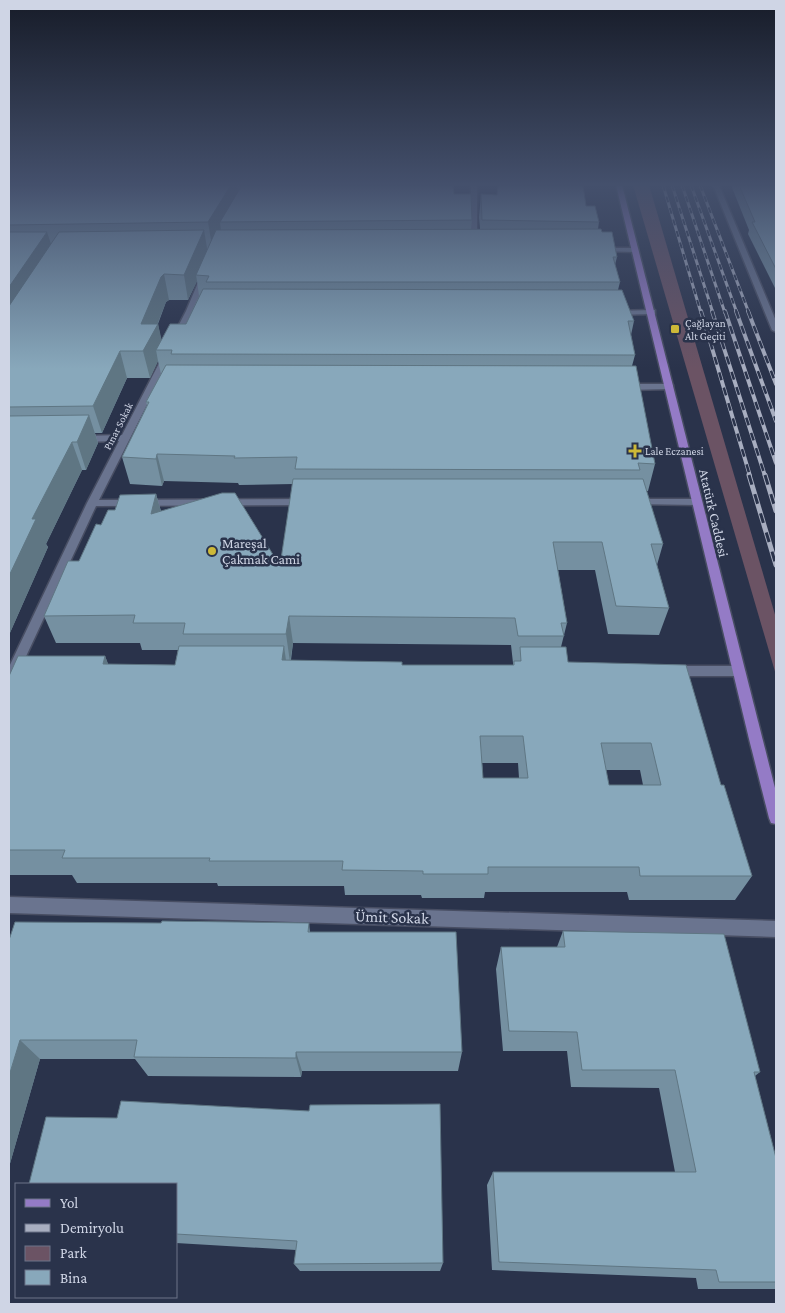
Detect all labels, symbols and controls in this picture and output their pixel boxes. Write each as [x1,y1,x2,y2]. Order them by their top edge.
place label: Çağlayan Alt Geçiti [685,317,726,343]
marker: Çağlayan Alt Geçiti [669,323,681,335]
street label: Pınar Sokak [101,400,135,452]
marker: Lale Eczanesi [629,445,641,457]
place label: Lale Eczanesi [645,445,704,457]
street label: Atatürk Caddesi [696,467,732,559]
place label: Mareşal Çakmak Cami [222,535,300,567]
marker: Mareşal Çakmak Cami [206,545,218,557]
street label: Ümit Sokak [355,907,430,927]
legend [15,1183,178,1298]
text: Yol [60,1195,78,1211]
text: Demiryolu [60,1220,124,1237]
text: Park [60,1245,87,1261]
text: Bina [60,1270,87,1286]

